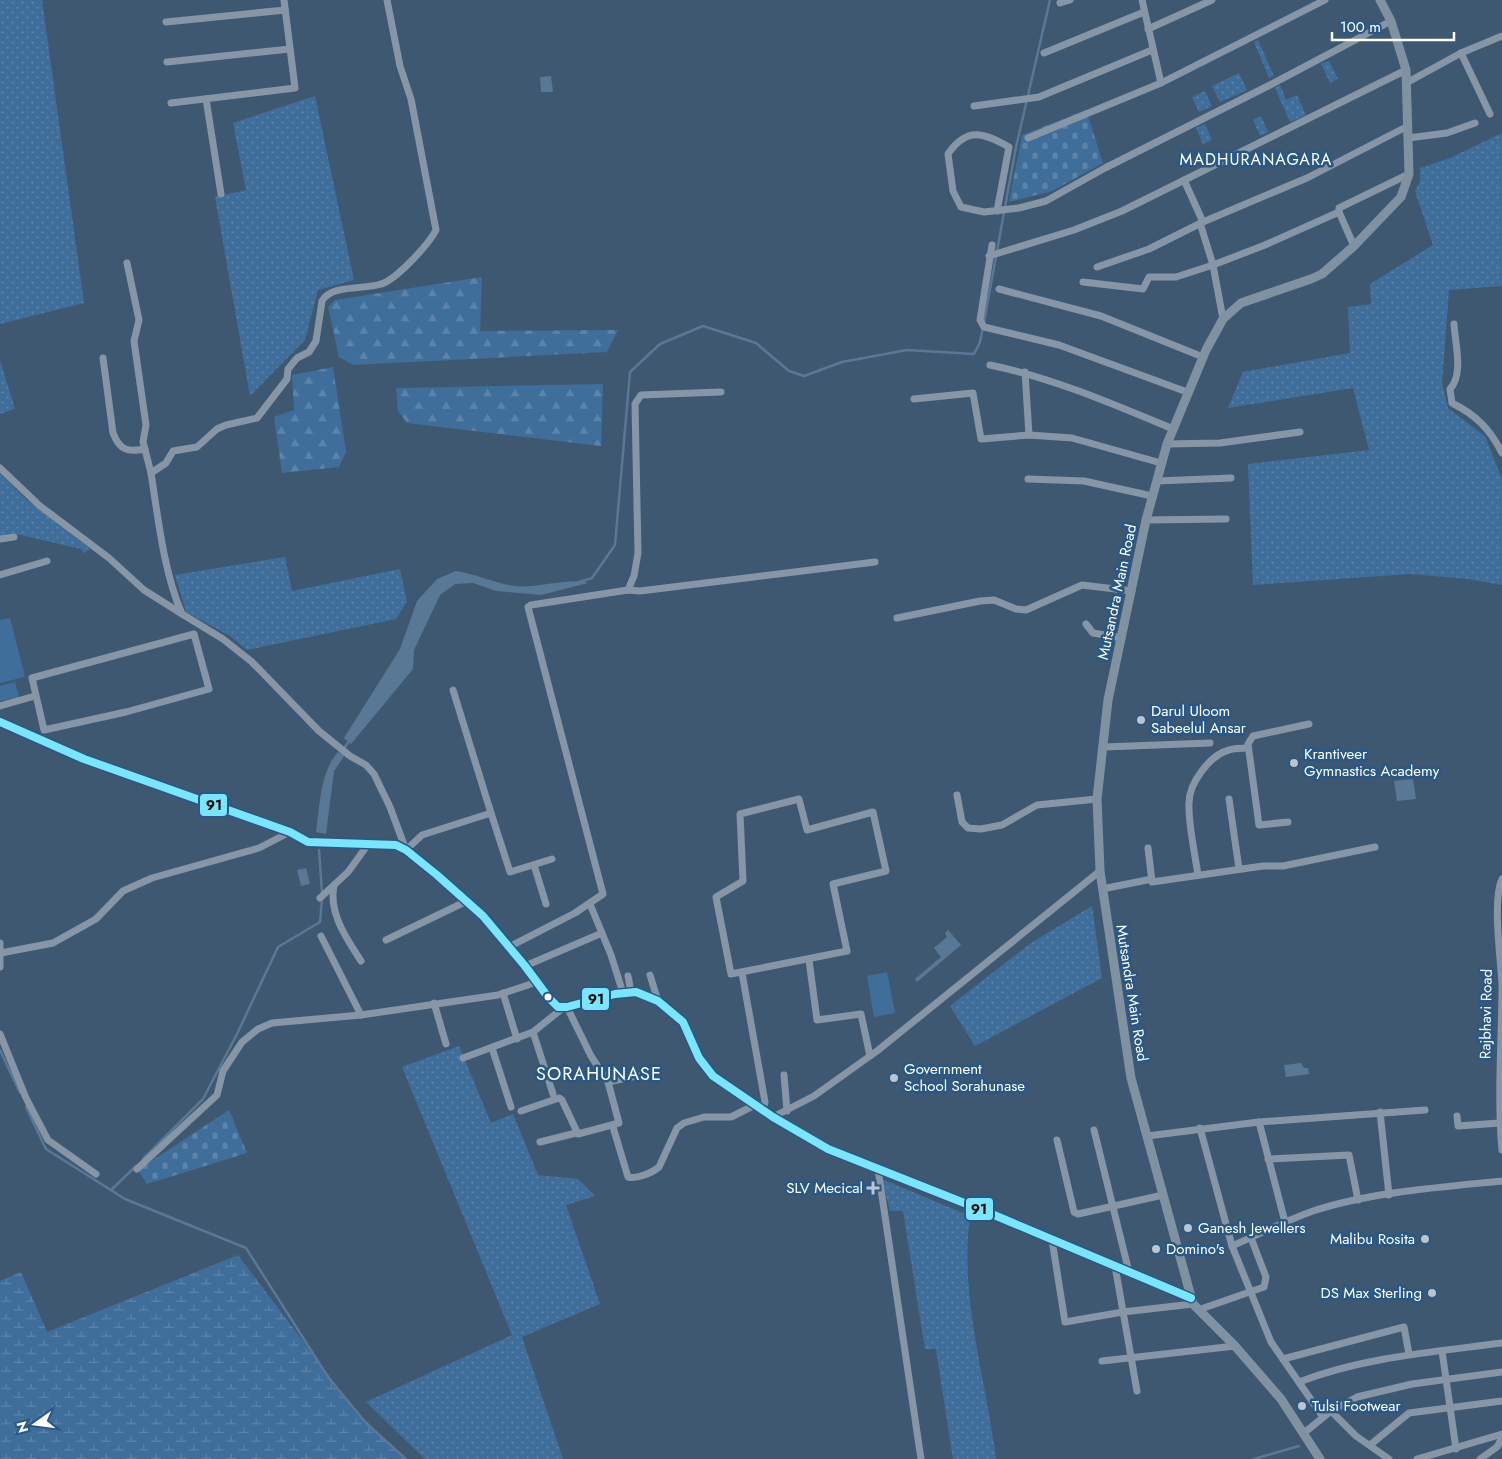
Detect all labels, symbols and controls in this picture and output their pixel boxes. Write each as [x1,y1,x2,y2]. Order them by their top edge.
scale bar [1332,10,1454,42]
text: 100 m [1340,16,1381,38]
district label: MADHURANAGARA [1180,148,1332,171]
street label: Mutsandra Main Road [1092,522,1142,662]
place label: Darul Uloom Sabeelul Ansar [1151,700,1247,739]
marker: Darul Uloom Sabeelul Ansar [1135,714,1147,726]
place label: Krantiveer Gymnastics Academy [1304,743,1440,782]
marker: Krantiveer Gymnastics Academy [1288,757,1300,769]
line badge: 91 [199,793,228,817]
text: 91 [206,795,222,815]
street label: Mutsandra Main Road [1110,923,1154,1063]
street label: Rajbhavi Road [1474,969,1498,1059]
line badge: 91 [581,987,610,1011]
text: 91 [588,989,604,1009]
unlabelled marker [543,992,553,1002]
place label: Government School Sorahunase [904,1058,1025,1097]
district label: SORAHUNASE [536,1061,662,1087]
marker: Government School Sorahunase [888,1072,900,1084]
place label: SLV Mecical [786,1177,863,1199]
marker: SLV Mecical [867,1182,879,1194]
line badge: 91 [965,1197,994,1221]
text: 91 [971,1199,987,1219]
place label: Ganesh Jewellers [1198,1217,1305,1239]
marker: Ganesh Jewellers [1182,1222,1194,1234]
place label: Malibu Rosita [1330,1228,1415,1250]
marker: Malibu Rosita [1419,1233,1431,1245]
place label: Domino's [1166,1238,1224,1260]
marker: Domino's [1150,1243,1162,1255]
place label: DS Max Sterling [1320,1282,1422,1304]
marker: DS Max Sterling [1426,1287,1438,1299]
place label: Tulsi Footwear [1312,1395,1401,1417]
north arrow [10,1399,60,1449]
marker: Tulsi Footwear [1296,1400,1308,1412]
text: N [11,1419,33,1435]

